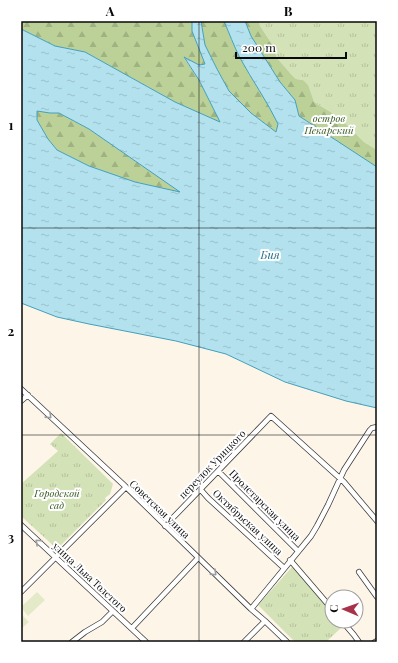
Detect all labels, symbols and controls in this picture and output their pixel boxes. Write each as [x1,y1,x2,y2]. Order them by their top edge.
text: A [105,2,115,19]
text: B [284,2,293,19]
scale bar [236,34,346,60]
text: 200 m [242,39,276,55]
park label: остров Пекарский [303,111,354,137]
text: 1 [9,116,14,133]
water label: Бия [259,247,280,262]
text: 2 [8,322,15,339]
one-way arrow [44,411,52,418]
street label: переулок Урицкого [175,426,249,502]
street label: Пролетарская улица [226,466,304,544]
street label: Советская улица [127,477,193,541]
park label: Городской сад [33,486,80,512]
street label: Октябрьская улица [210,486,286,558]
text: 3 [8,528,14,545]
street label: улица Льва Толстого [49,538,131,615]
one-way arrow [35,539,43,546]
one-way arrow [209,569,217,576]
north arrow [324,589,364,629]
text: С [326,604,341,613]

